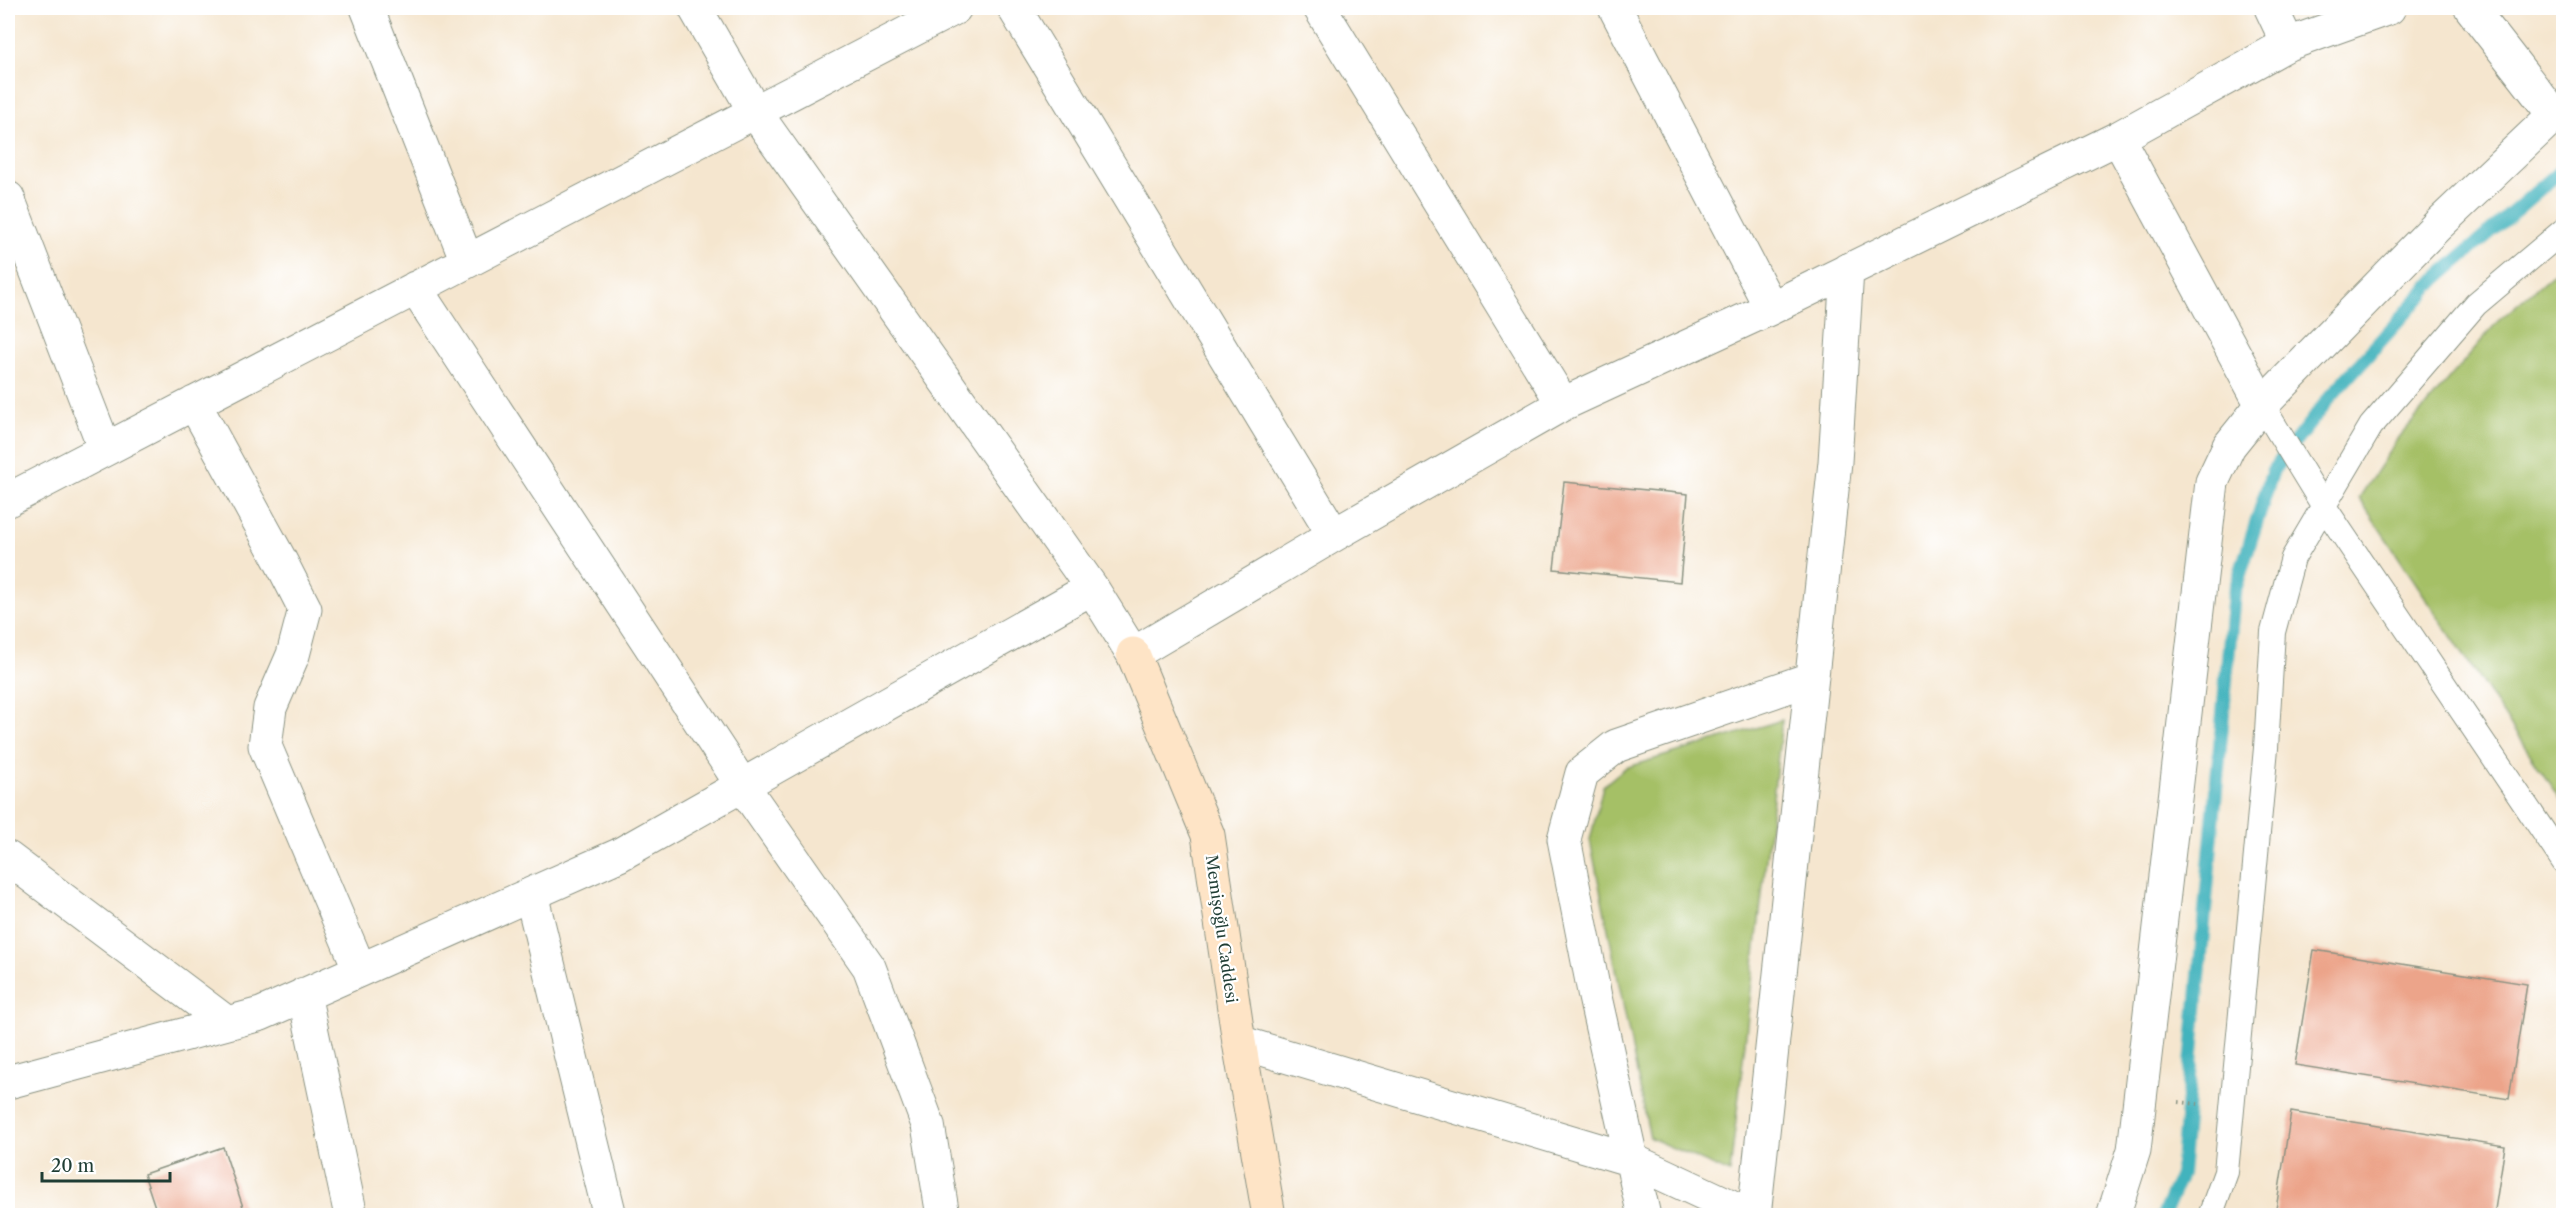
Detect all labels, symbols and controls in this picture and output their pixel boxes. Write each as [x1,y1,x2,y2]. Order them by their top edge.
street label: Memişoğlu Caddesi [1202,854,1242,1005]
scale bar [42,1145,170,1183]
text: 20 m [51,1155,95,1177]

